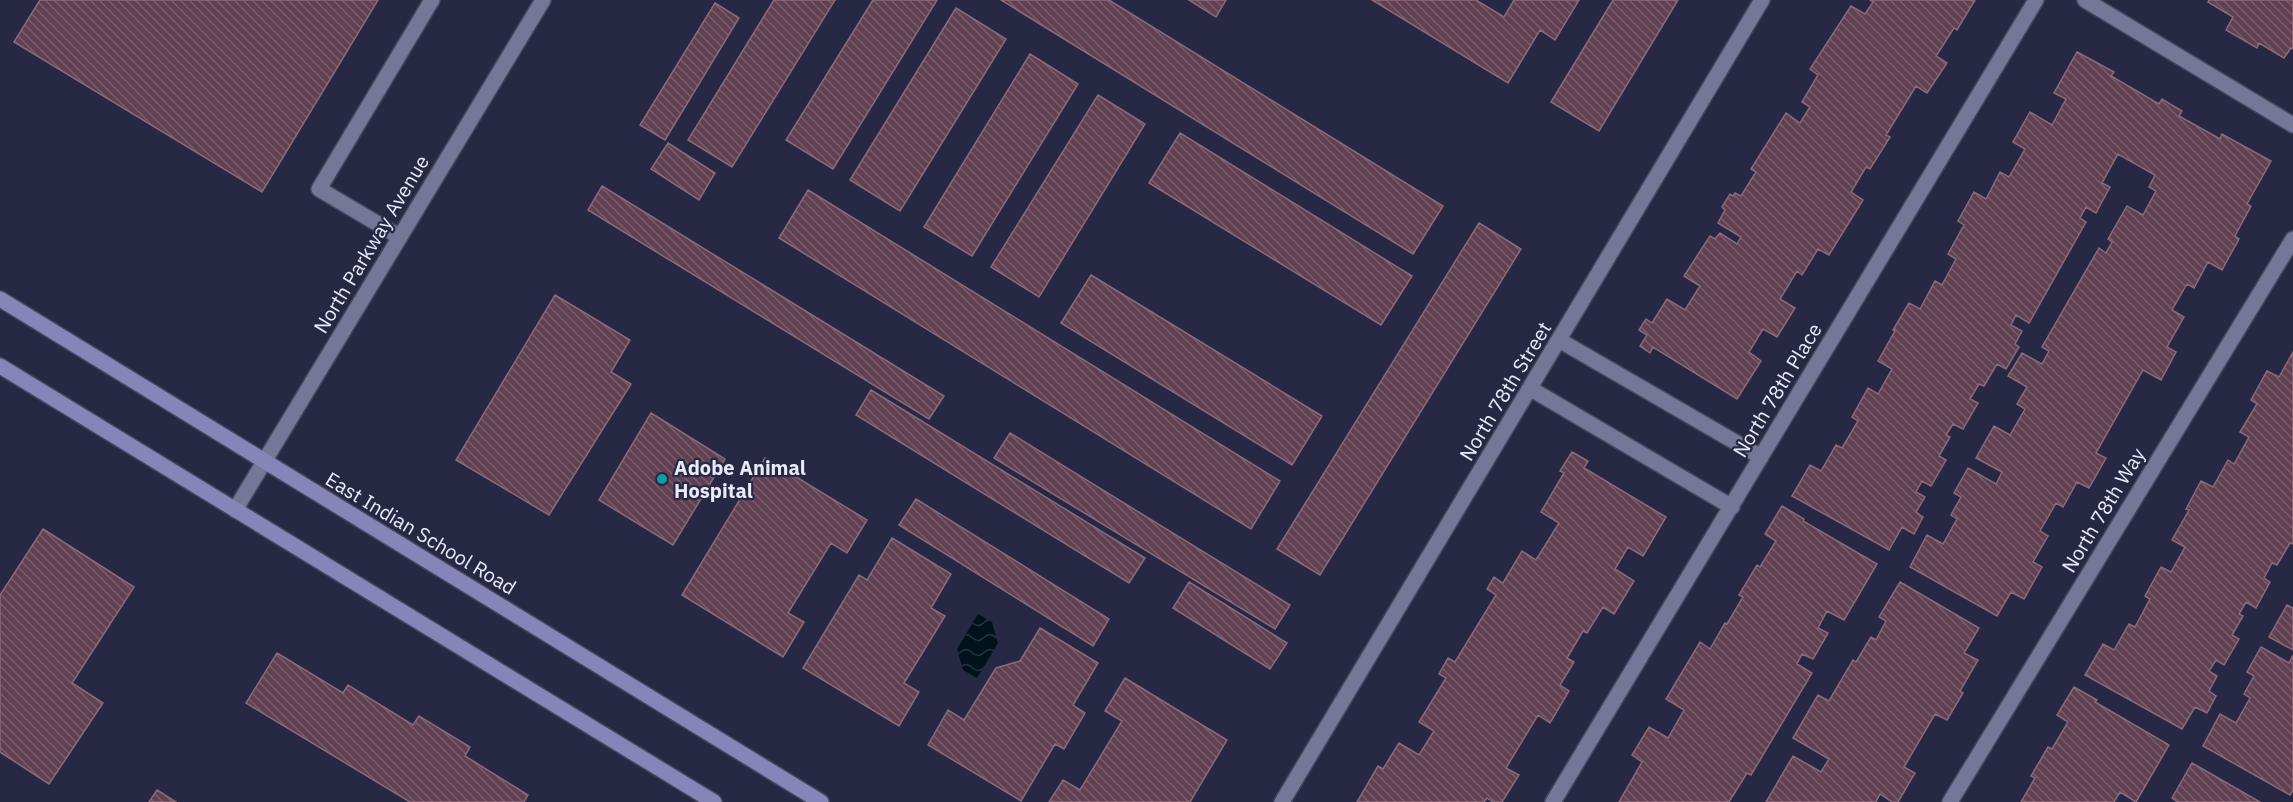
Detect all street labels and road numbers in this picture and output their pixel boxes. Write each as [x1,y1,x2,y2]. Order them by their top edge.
street label: North Parkway Avenue [307,150,435,338]
street label: North 78th Street [1453,316,1557,466]
street label: North 78th Place [1726,318,1828,462]
street label: North 78th Way [2055,443,2151,577]
street label: East Indian School Road [321,465,521,601]

